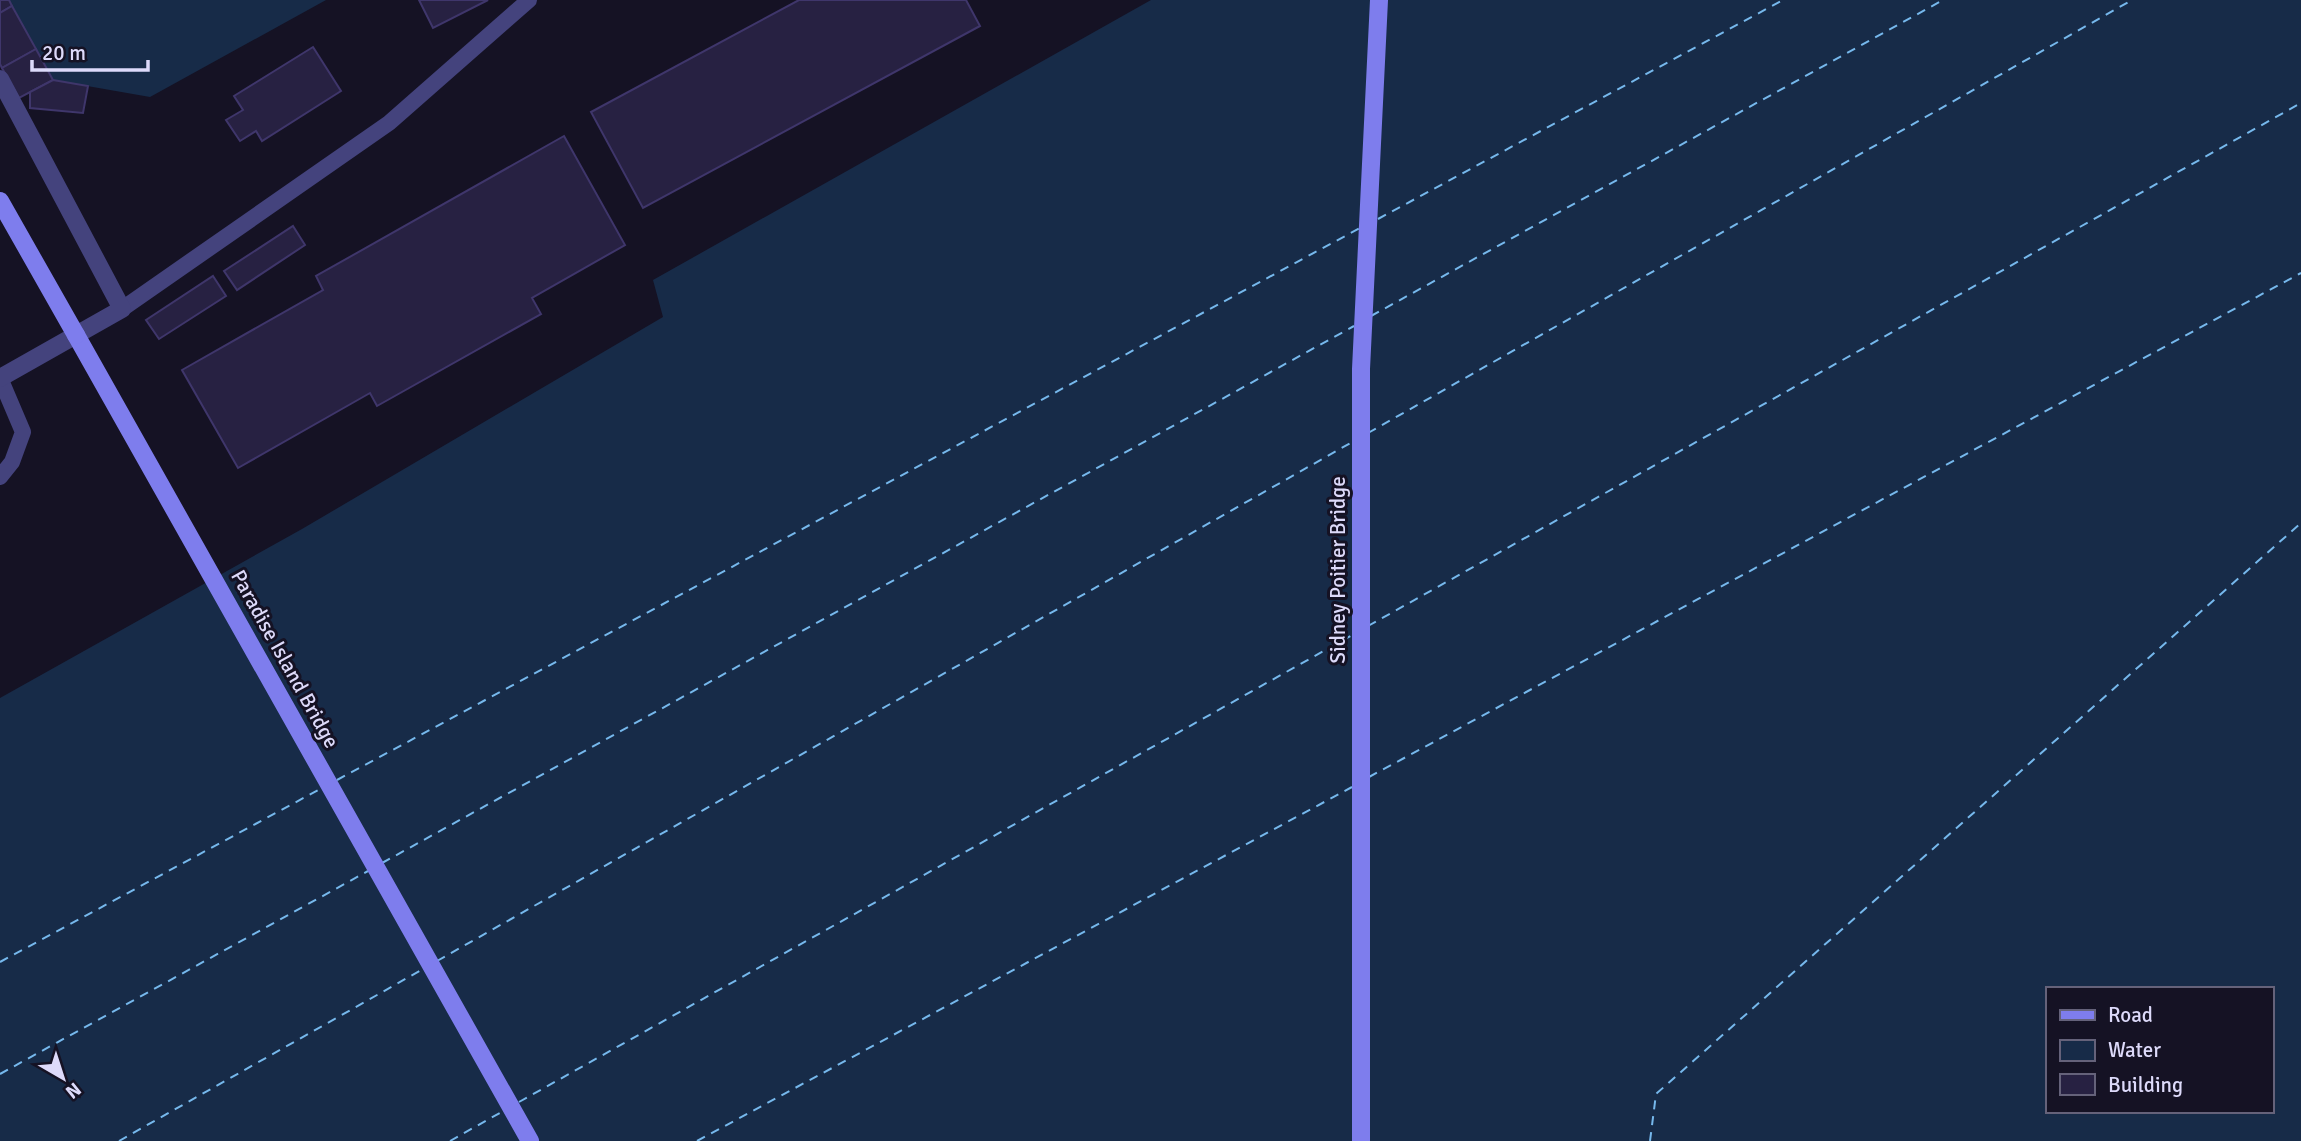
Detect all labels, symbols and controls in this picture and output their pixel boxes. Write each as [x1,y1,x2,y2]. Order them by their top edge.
scale bar [32,28,147,72]
text: 20 m [42,40,86,66]
street label: Sidney Poitier Bridge [1325,476,1351,664]
street label: Paradise Island Bridge [225,565,345,753]
legend [2046,987,2273,1113]
text: Road [2108,1002,2153,1028]
text: Water [2108,1037,2161,1063]
north arrow [28,1043,98,1113]
text: Building [2108,1072,2183,1098]
text: N [60,1077,86,1104]

